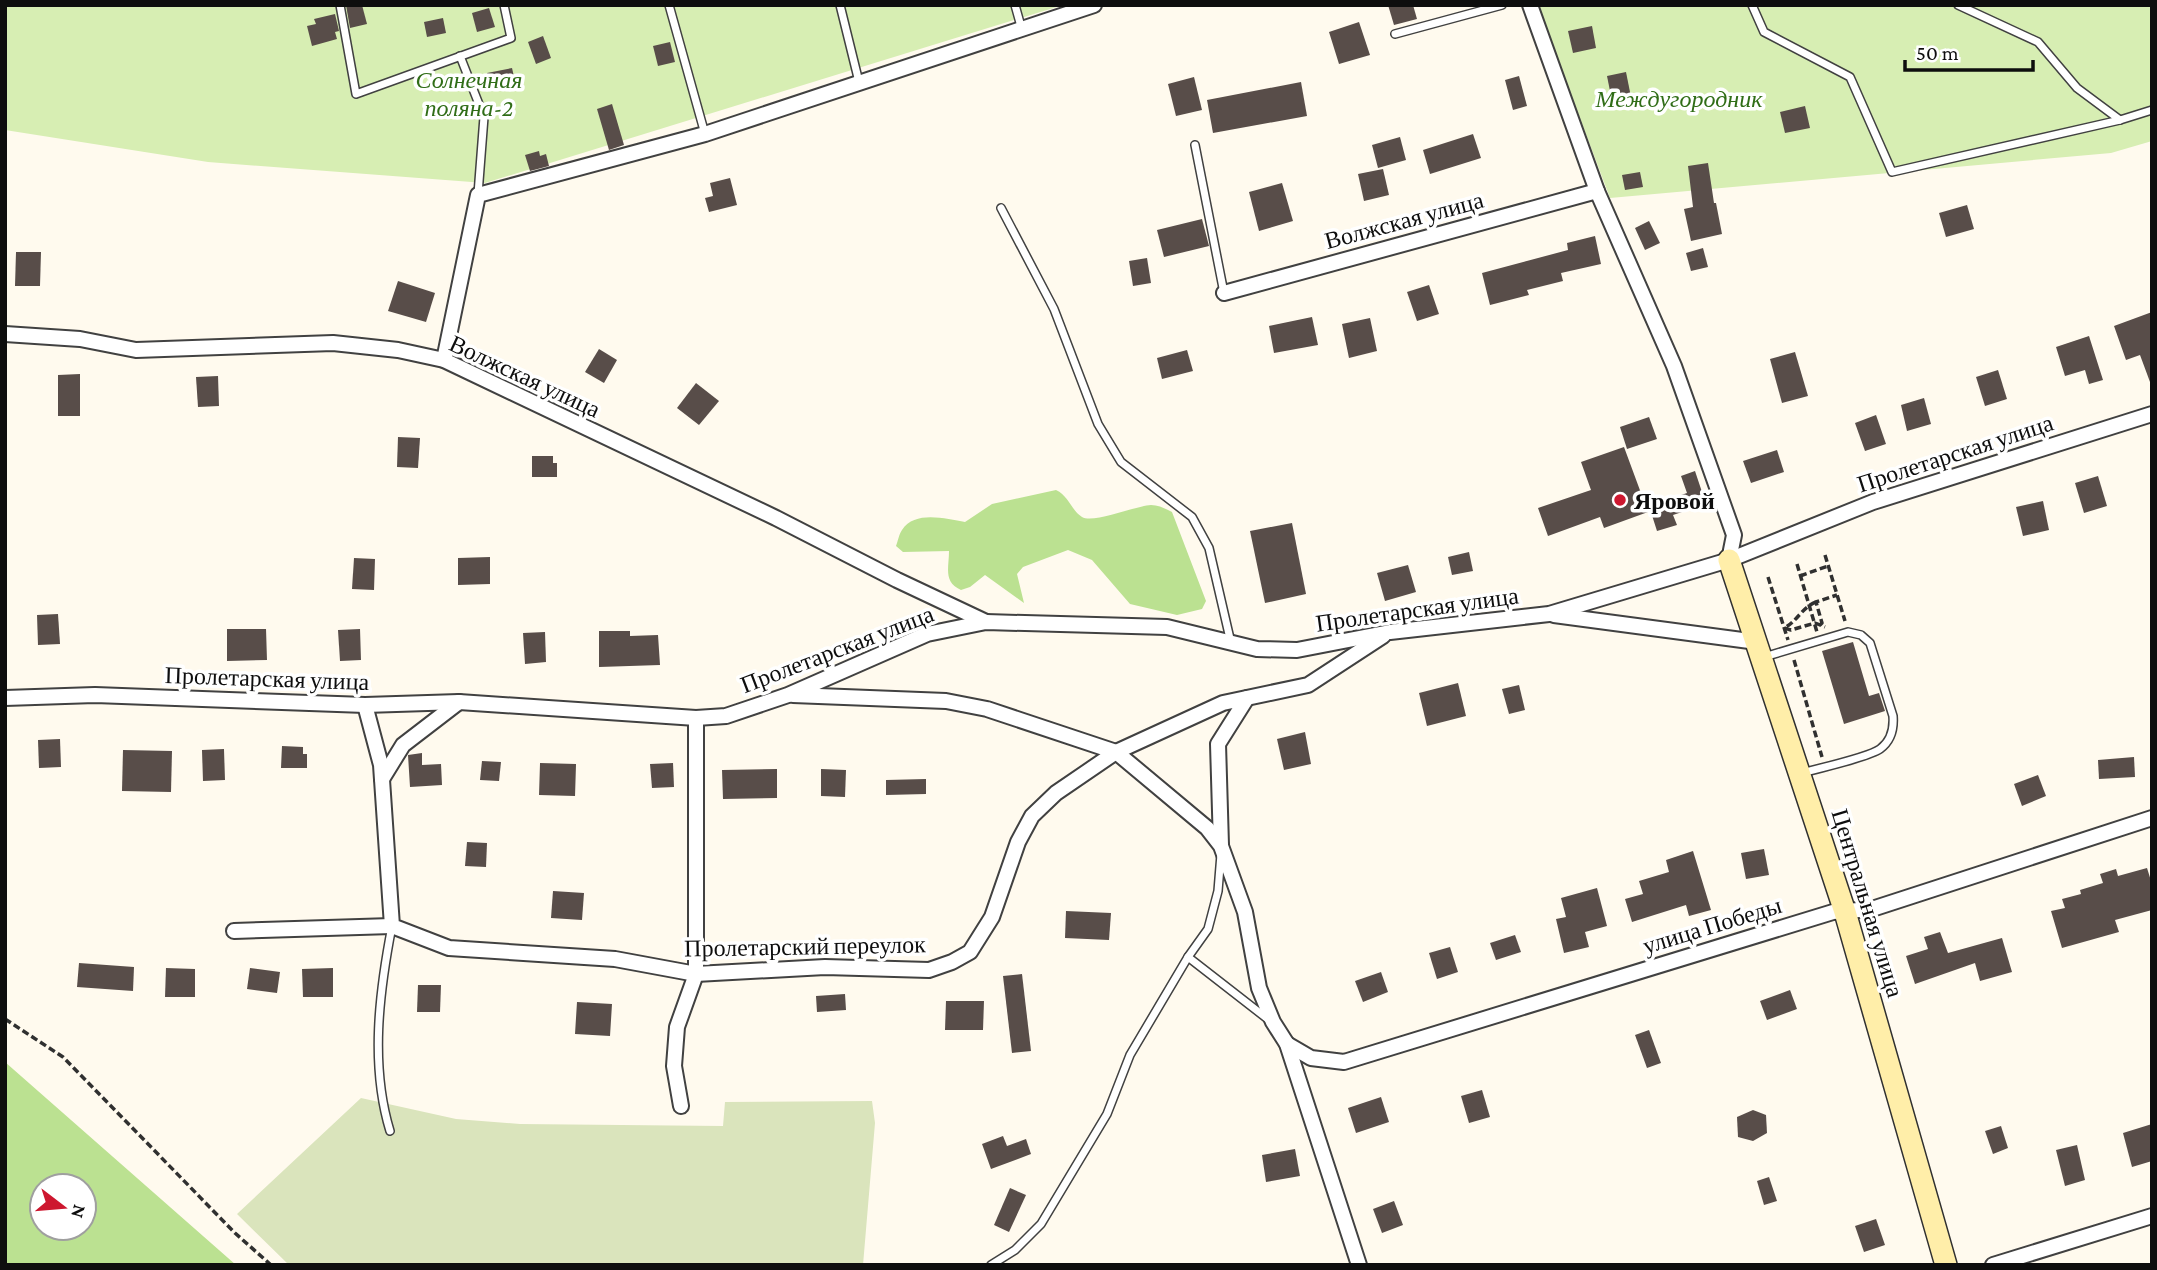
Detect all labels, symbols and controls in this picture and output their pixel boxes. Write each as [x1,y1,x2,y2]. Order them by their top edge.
scale bar [1905,28,2033,72]
text: 50 m [1916,41,1959,65]
park label: Солнечная поляна-2 [416,66,522,121]
park label: Междугородник [1595,85,1763,112]
street label: Волжская улица [1322,186,1487,254]
street label: Волжская улица [445,329,605,423]
street label: Пролетарская улица [1854,408,2057,497]
place label: Яровой [1634,487,1715,514]
marker: Яровой [1612,492,1628,508]
street label: Пролетарская улица [1314,581,1520,637]
street label: Пролетарская улица [737,600,938,698]
street label: Пролетарская улица [164,661,370,695]
street label: Центральная улица [1826,805,1910,1001]
street label: улица Победы [1639,891,1785,959]
street label: Пролетарский переулок [684,930,926,962]
north arrow [28,1172,98,1242]
text: N [67,1202,91,1221]

